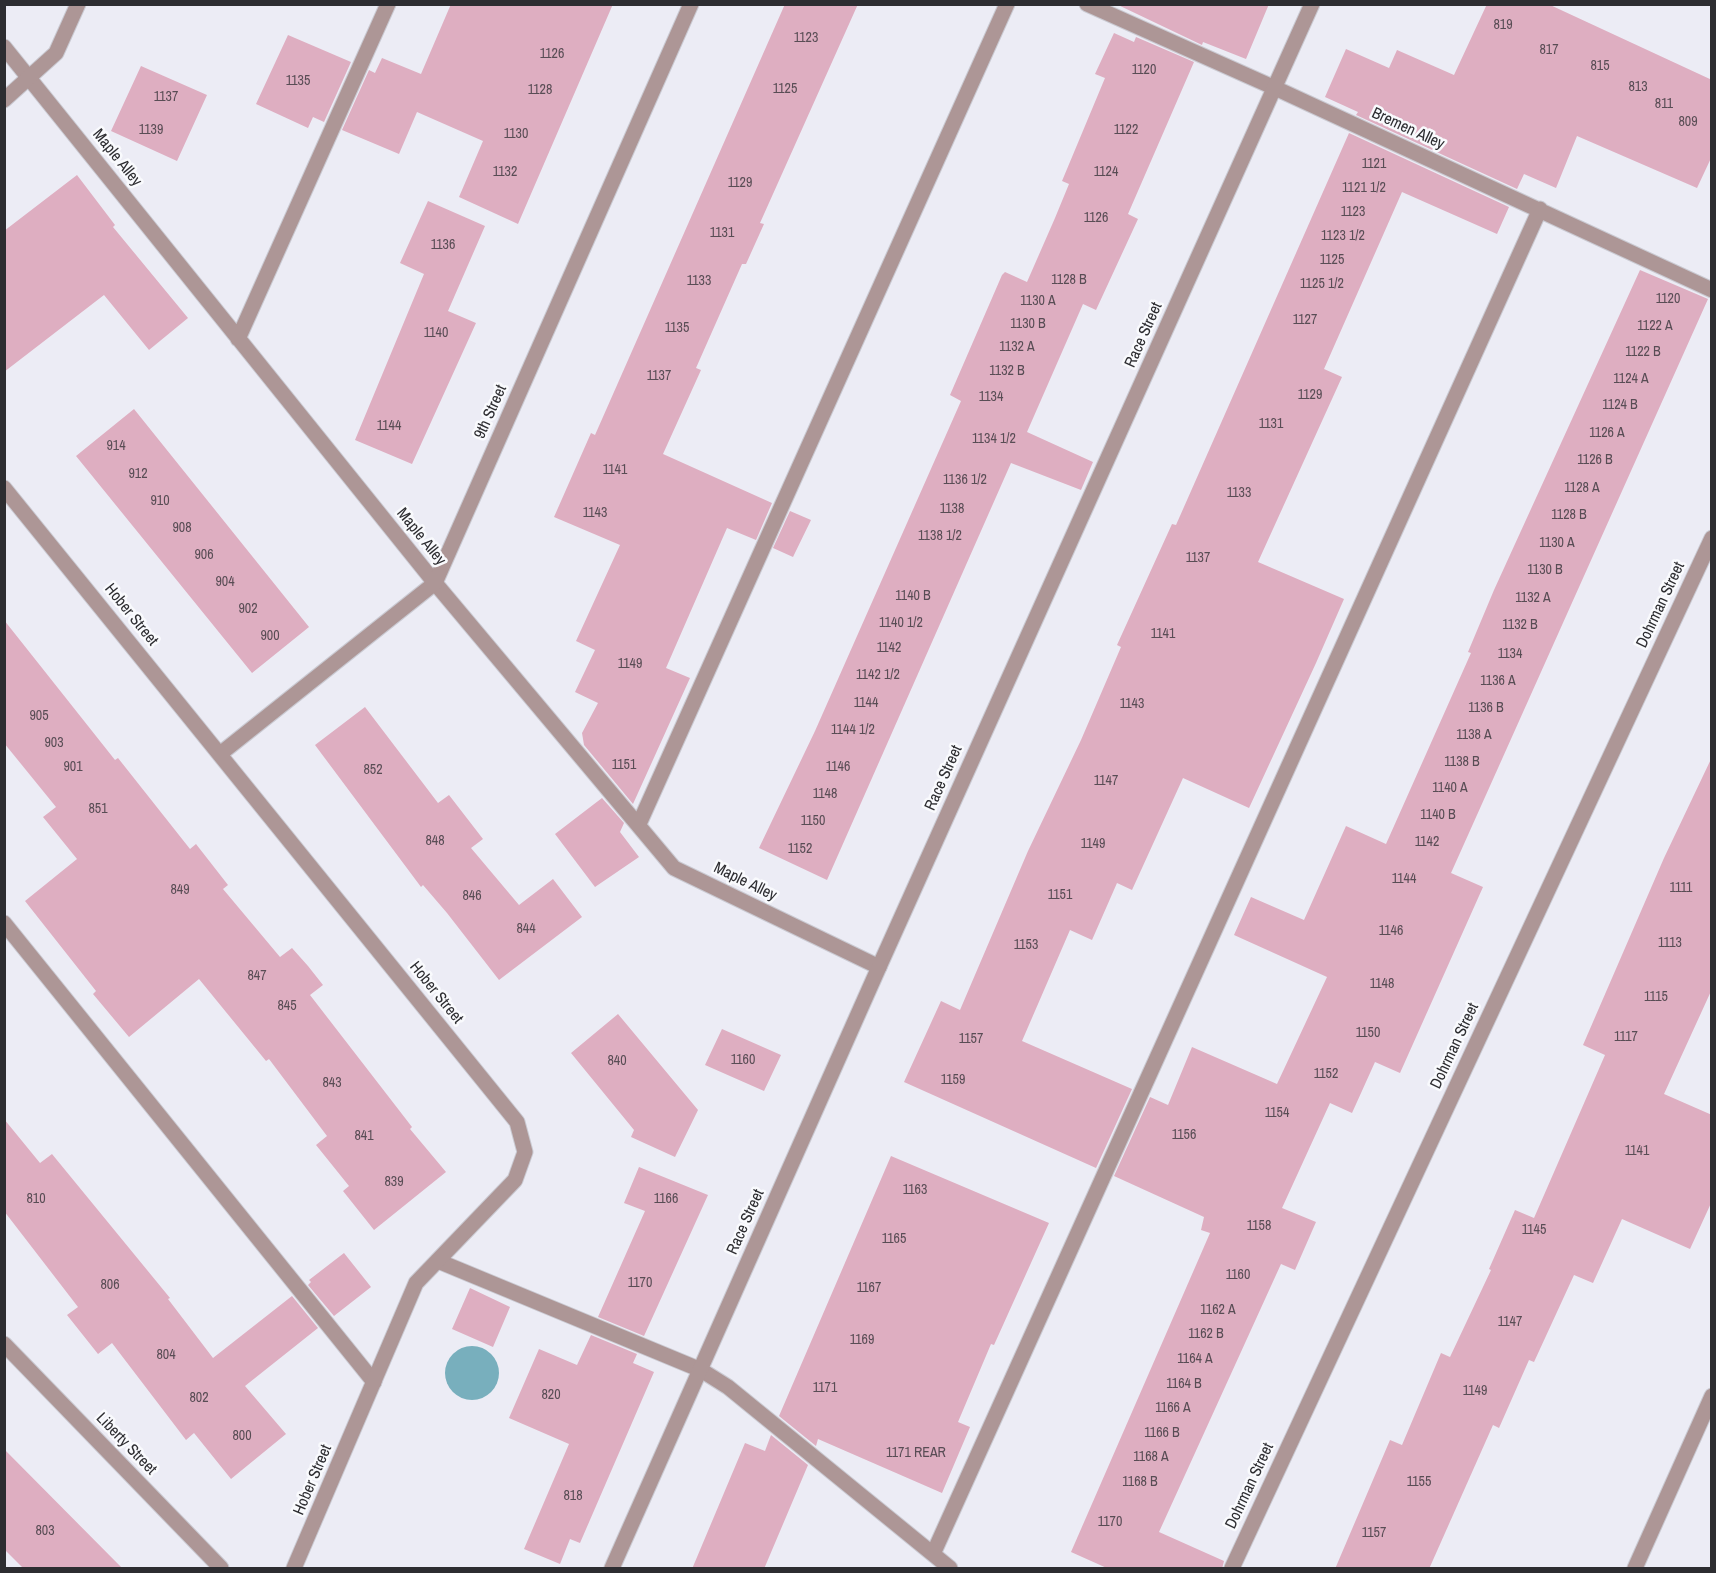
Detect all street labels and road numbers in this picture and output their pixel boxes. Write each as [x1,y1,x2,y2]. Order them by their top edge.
street label: Bremen Alley [1369,104,1447,154]
street label: Maple Alley [88,126,146,190]
street label: Race Street [1121,299,1167,371]
street label: 9th Street [471,382,511,442]
street label: Maple Alley [392,505,450,569]
street label: Dohrman Street [1633,559,1689,651]
street label: Hober Street [100,580,162,650]
street label: Race Street [921,742,967,814]
street label: Maple Alley [710,859,780,905]
street label: Hober Street [405,958,467,1028]
street label: Dohrman Street [1427,1000,1483,1092]
street label: Race Street [723,1186,769,1258]
street label: Liberty Street [92,1409,160,1479]
street label: Dohrman Street [1222,1440,1278,1532]
street label: Hober Street [290,1442,336,1518]

